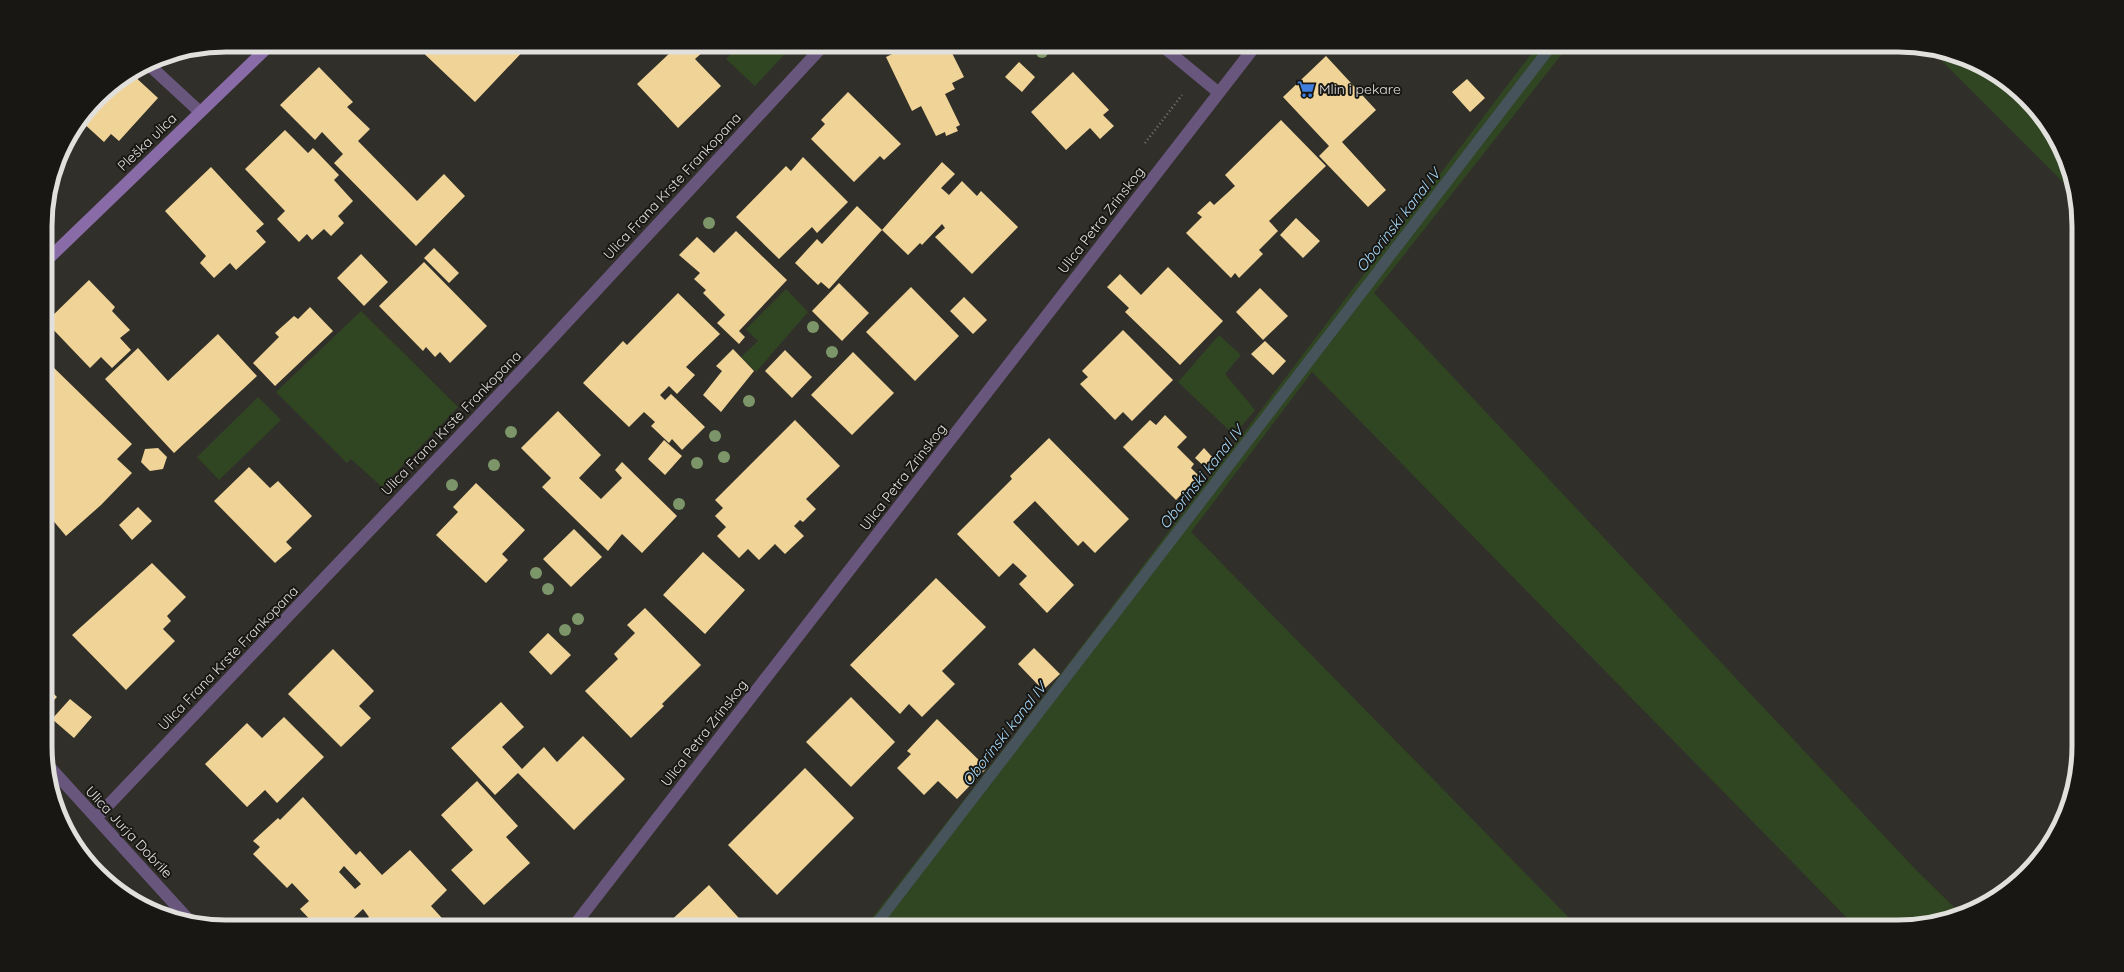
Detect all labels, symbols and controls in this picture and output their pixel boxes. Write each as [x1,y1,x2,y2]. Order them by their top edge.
supermarket icon: Mlin i pekare [1296,79,1316,99]
place label: Mlin i pekare [1319,80,1401,98]
street label: Pleška ulica [114,109,180,175]
street label: Ulica Frana Krste Frankopana [599,109,745,263]
water label: Oborinski kanal IV [1352,162,1446,275]
street label: Ulica Petra Zrinskog [1054,163,1148,277]
street label: Ulica Frana Krste Frankopana [377,347,525,499]
water label: Oborinski kanal IV [1155,419,1249,532]
street label: Ulica Petra Zrinskog [856,420,950,534]
street label: Ulica Frana Krste Frankopana [154,582,302,734]
street label: Ulica Petra Zrinskog [657,676,751,790]
water label: Oborinski kanal IV [958,676,1052,789]
street label: Ulica Jurja Dobrile [82,782,176,882]

